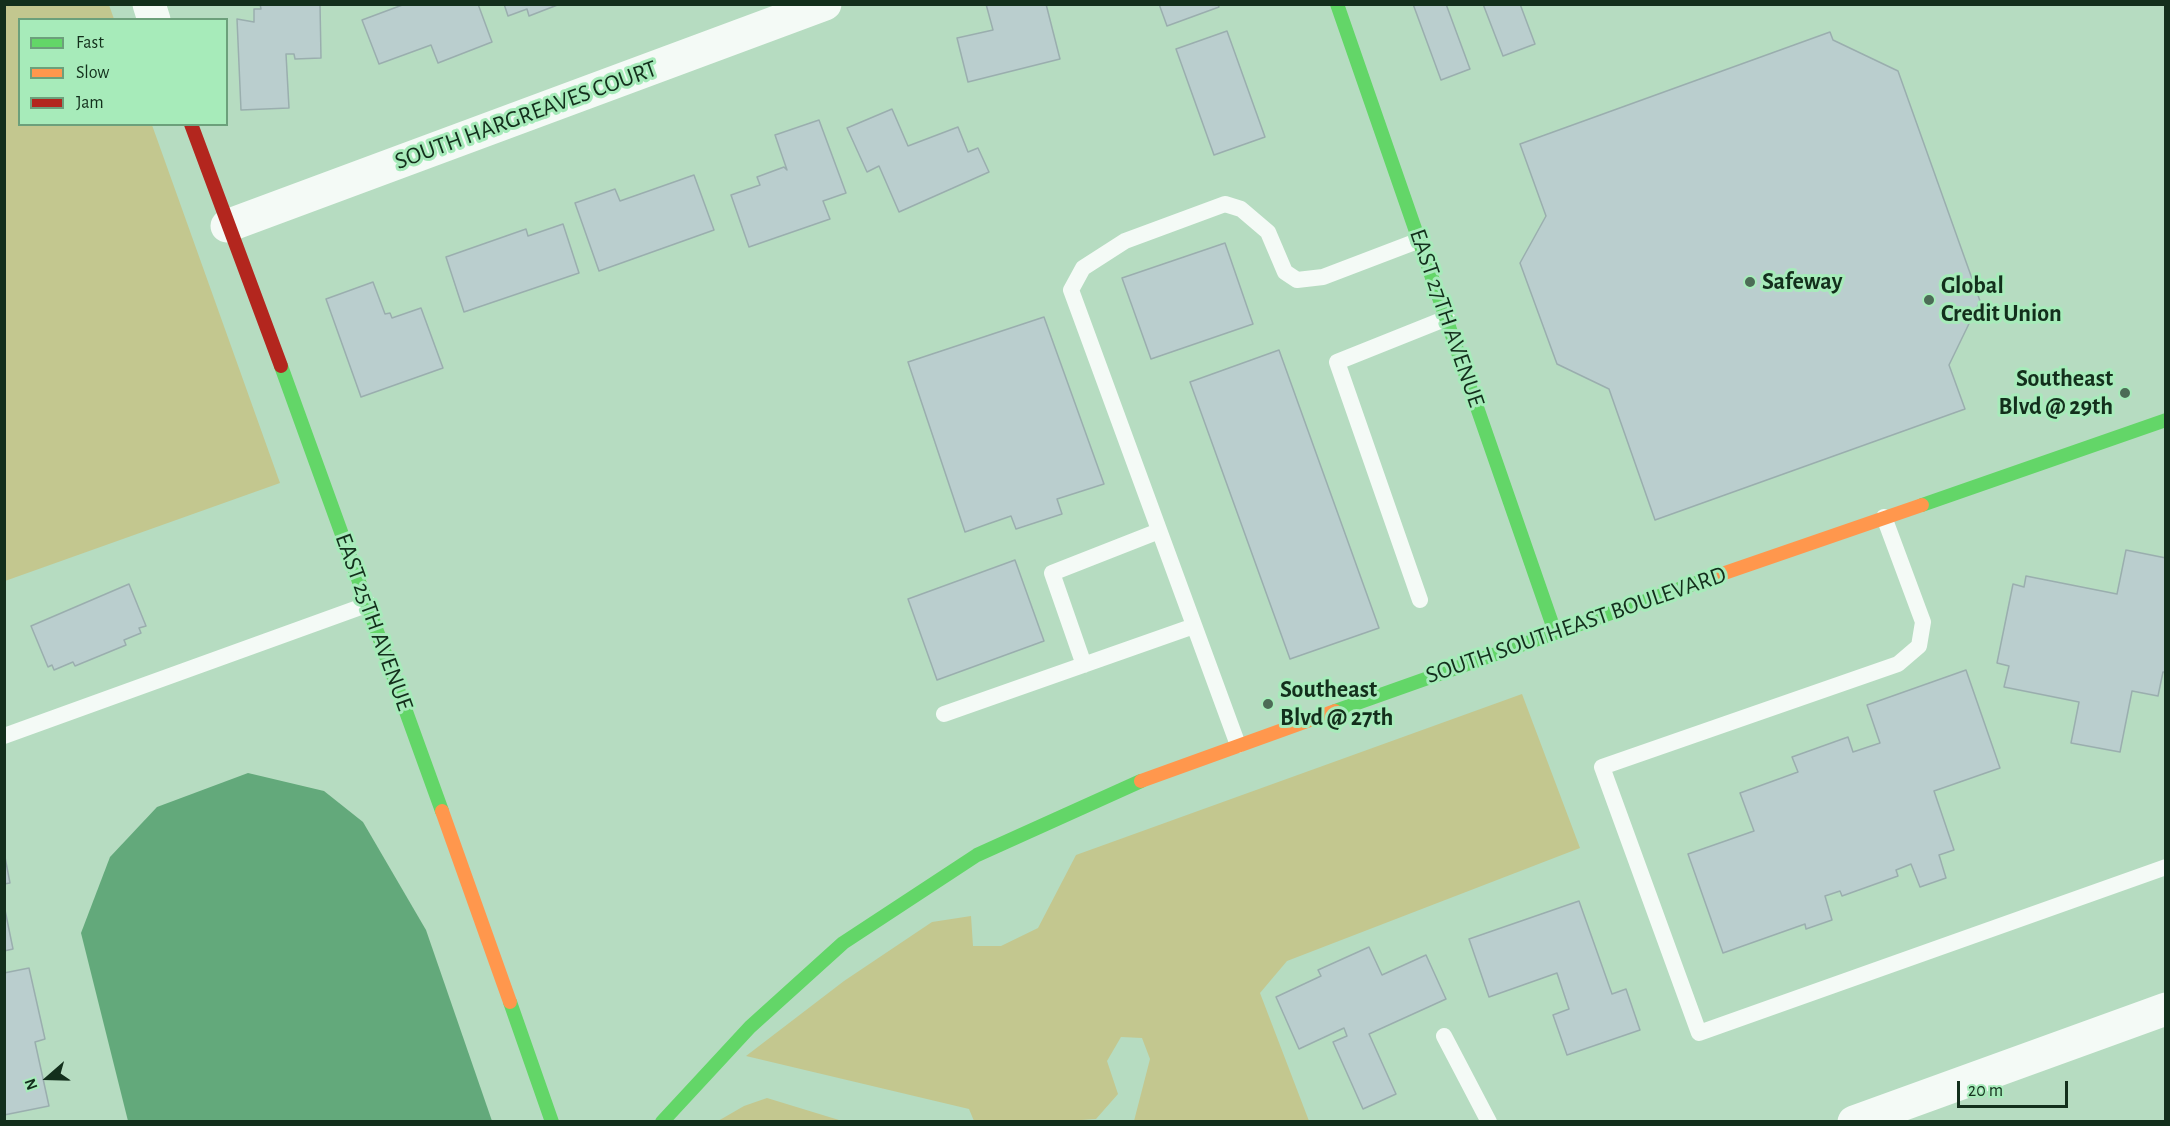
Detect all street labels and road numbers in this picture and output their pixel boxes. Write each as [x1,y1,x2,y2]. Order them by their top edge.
street label: SOUTH HARGREAVES COURT [391,54,661,176]
street label: EAST 27TH AVENUE [1403,225,1491,411]
street label: EAST 25TH AVENUE [329,529,419,715]
street label: SOUTH SOUTHEAST BOULEVARD [1422,560,1730,690]

